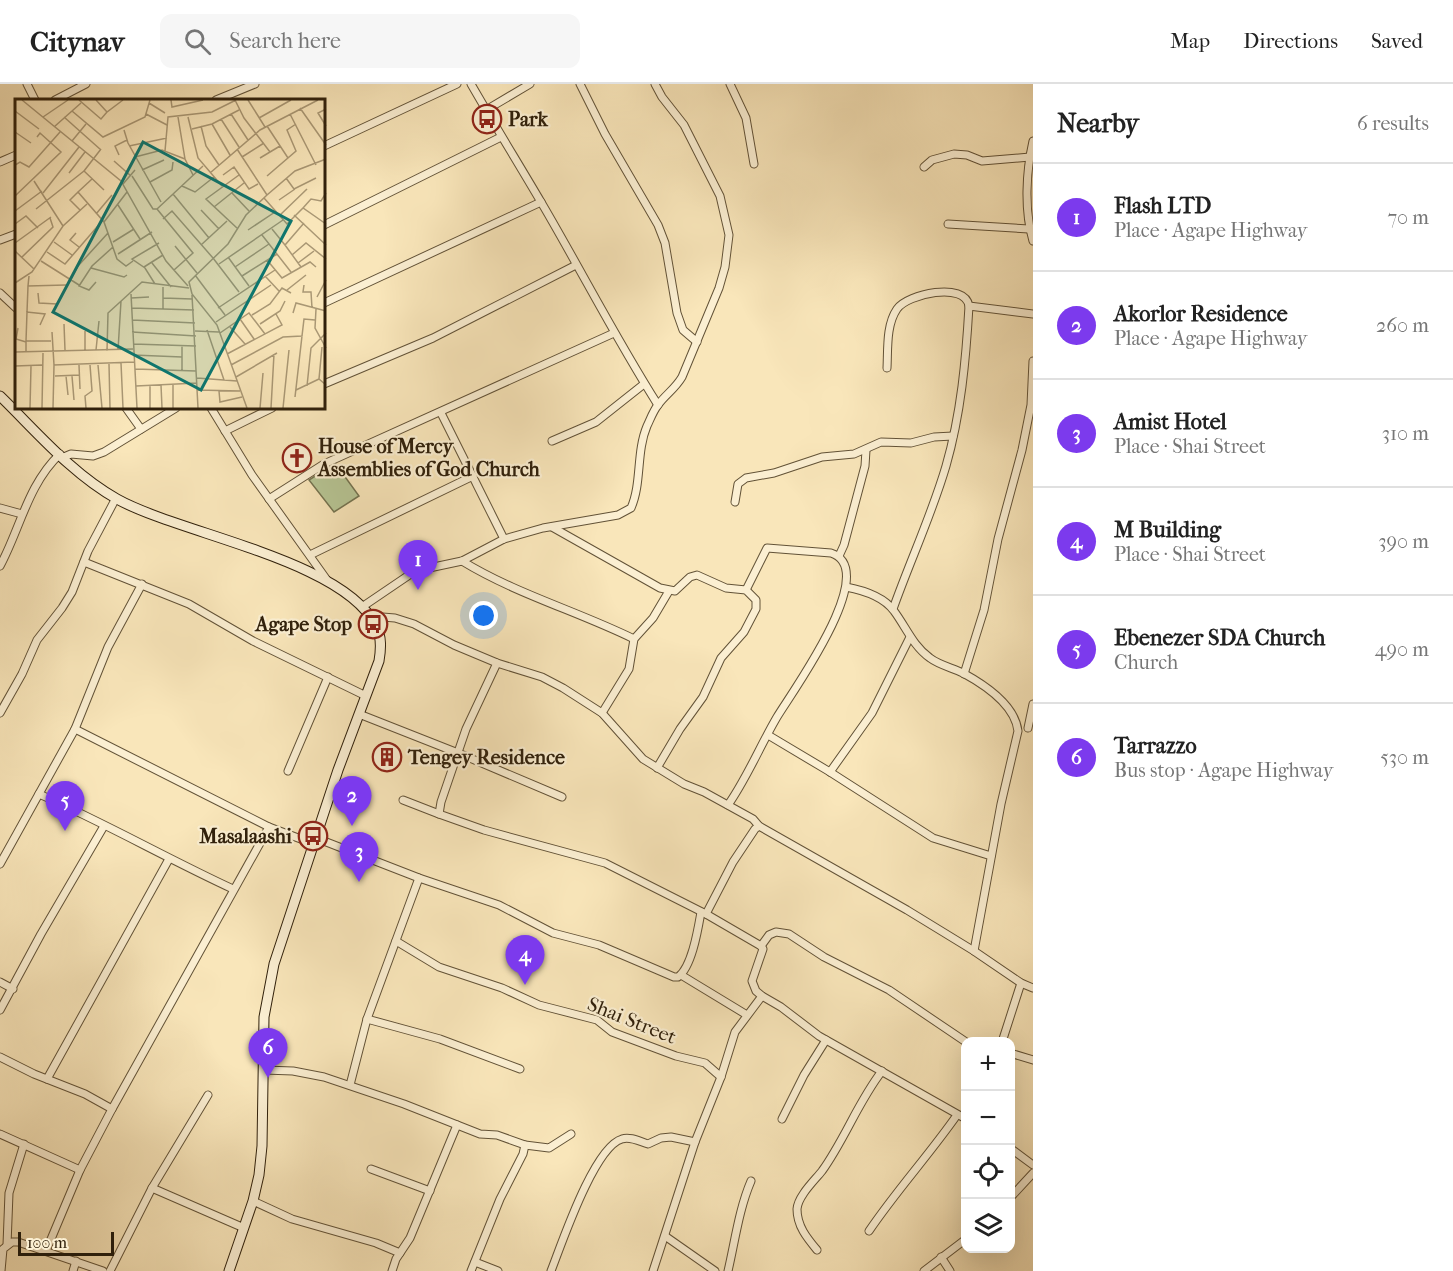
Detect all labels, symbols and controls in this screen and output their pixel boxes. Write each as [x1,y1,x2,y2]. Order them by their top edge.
search box [160,14,580,68]
text: Citynav [30,25,124,58]
icon: search [181,25,214,58]
text: Search here [229,28,341,54]
text: Map [1170,29,1210,53]
text: Directions [1243,29,1338,53]
text: Saved [1371,29,1423,53]
inset map [15,99,326,410]
bus stop icon: Park [471,103,503,135]
place label: Park [508,108,548,131]
text: Nearby [1057,108,1139,139]
text: 6 results [1357,112,1429,135]
text: Flash LTD [1114,193,1211,219]
text: 1 [1073,206,1080,229]
text: 70 m [1387,206,1429,229]
text: Place · Agape Highway [1114,219,1308,242]
text: Akorlor Residence [1114,301,1288,327]
text: 2 [1071,314,1082,337]
text: 260 m [1376,314,1429,337]
text: Place · Agape Highway [1114,327,1308,350]
text: Amist Hotel [1114,409,1227,435]
text: 3 [1072,422,1081,445]
text: 310 m [1382,422,1429,445]
place label: House of Mercy Assemblies of God Church [316,435,541,481]
text: Place · Shai Street [1114,435,1266,458]
church icon: House of Mercy Assemblies of God Church [281,442,313,474]
text: M Building [1114,517,1221,543]
text: 4 [1071,530,1082,553]
text: 390 m [1378,530,1429,553]
pin: 1 [398,540,438,590]
text: Place · Shai Street [1114,543,1266,566]
your location [469,601,498,630]
bus stop icon: Agape Stop [357,608,389,640]
place label: Agape Stop [254,613,352,636]
text: Ebenezer SDA Church [1114,625,1325,651]
text: 5 [1072,638,1081,661]
text: 490 m [1375,638,1429,661]
text: Church [1114,651,1178,674]
text: Tarrazzo [1114,733,1197,759]
building icon: Tengey Residence [371,741,403,773]
place label: Tengey Residence [407,746,565,769]
text: 6 [1071,746,1082,769]
text: 530 m [1380,746,1429,769]
text: Bus stop · Agape Highway [1114,759,1333,782]
pin: 2 [332,776,372,826]
pin: 5 [46,782,84,831]
bus stop icon: Masalaashi [297,820,329,852]
place label: Masalaashi [198,825,293,848]
pin: 3 [340,832,378,882]
pin: 4 [506,936,544,985]
street label: Shai Street [584,992,680,1049]
pin: 6 [248,1028,288,1078]
map controls [961,1037,1015,1253]
button: + [961,1037,1015,1091]
button: − [961,1091,1015,1145]
button: locate [961,1145,1015,1199]
button: layers [961,1199,1015,1253]
scale bar [18,1229,114,1256]
text: 100 m [27,1233,67,1252]

